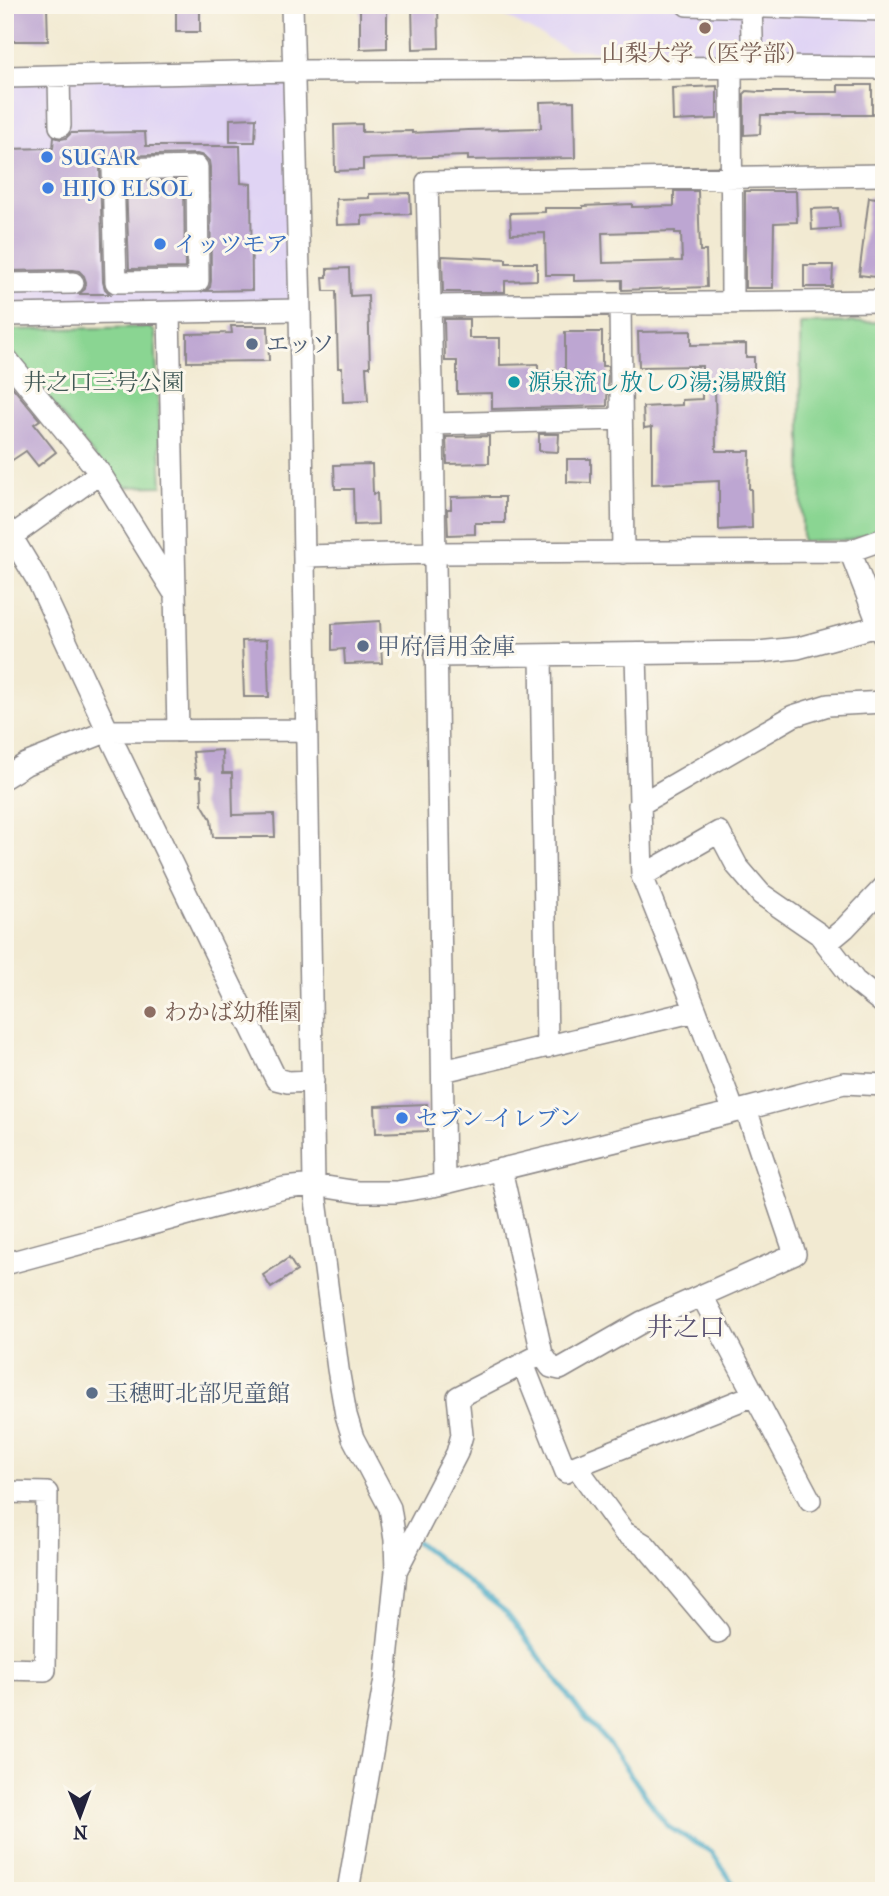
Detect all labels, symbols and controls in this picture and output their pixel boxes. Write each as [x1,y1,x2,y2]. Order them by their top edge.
marker: 山梨大学（医学部） [697,20,713,36]
place label: 山梨大学（医学部） [602,40,809,67]
place label: SUGAR [61,144,140,171]
marker: SUGAR [39,149,55,165]
place label: HIJO ELSOL [62,175,192,202]
marker: HIJO ELSOL [40,180,56,196]
place label: イッツモア [174,231,289,258]
marker: イッツモア [152,236,168,252]
place label: エッソ [266,331,335,358]
marker: エッソ [244,336,260,352]
park label: 井之口三号公園 [24,369,185,396]
place label: 源泉流し放しの湯;湯殿館 [528,369,787,396]
marker: 源泉流し放しの湯;湯殿館 [506,374,522,390]
place label: 甲府信用金庫 [377,633,515,660]
marker: 甲府信用金庫 [355,638,371,654]
place label: わかば幼稚園 [164,999,302,1026]
marker: わかば幼稚園 [142,1004,158,1020]
place label: セブン-イレブン [416,1105,581,1132]
marker: セブン-イレブン [394,1110,410,1126]
district label: 井之口 [647,1312,725,1343]
place label: 玉穂町北部児童館 [106,1380,290,1407]
marker: 玉穂町北部児童館 [84,1385,100,1401]
north arrow [46,1780,116,1850]
text: N [72,1821,88,1843]

